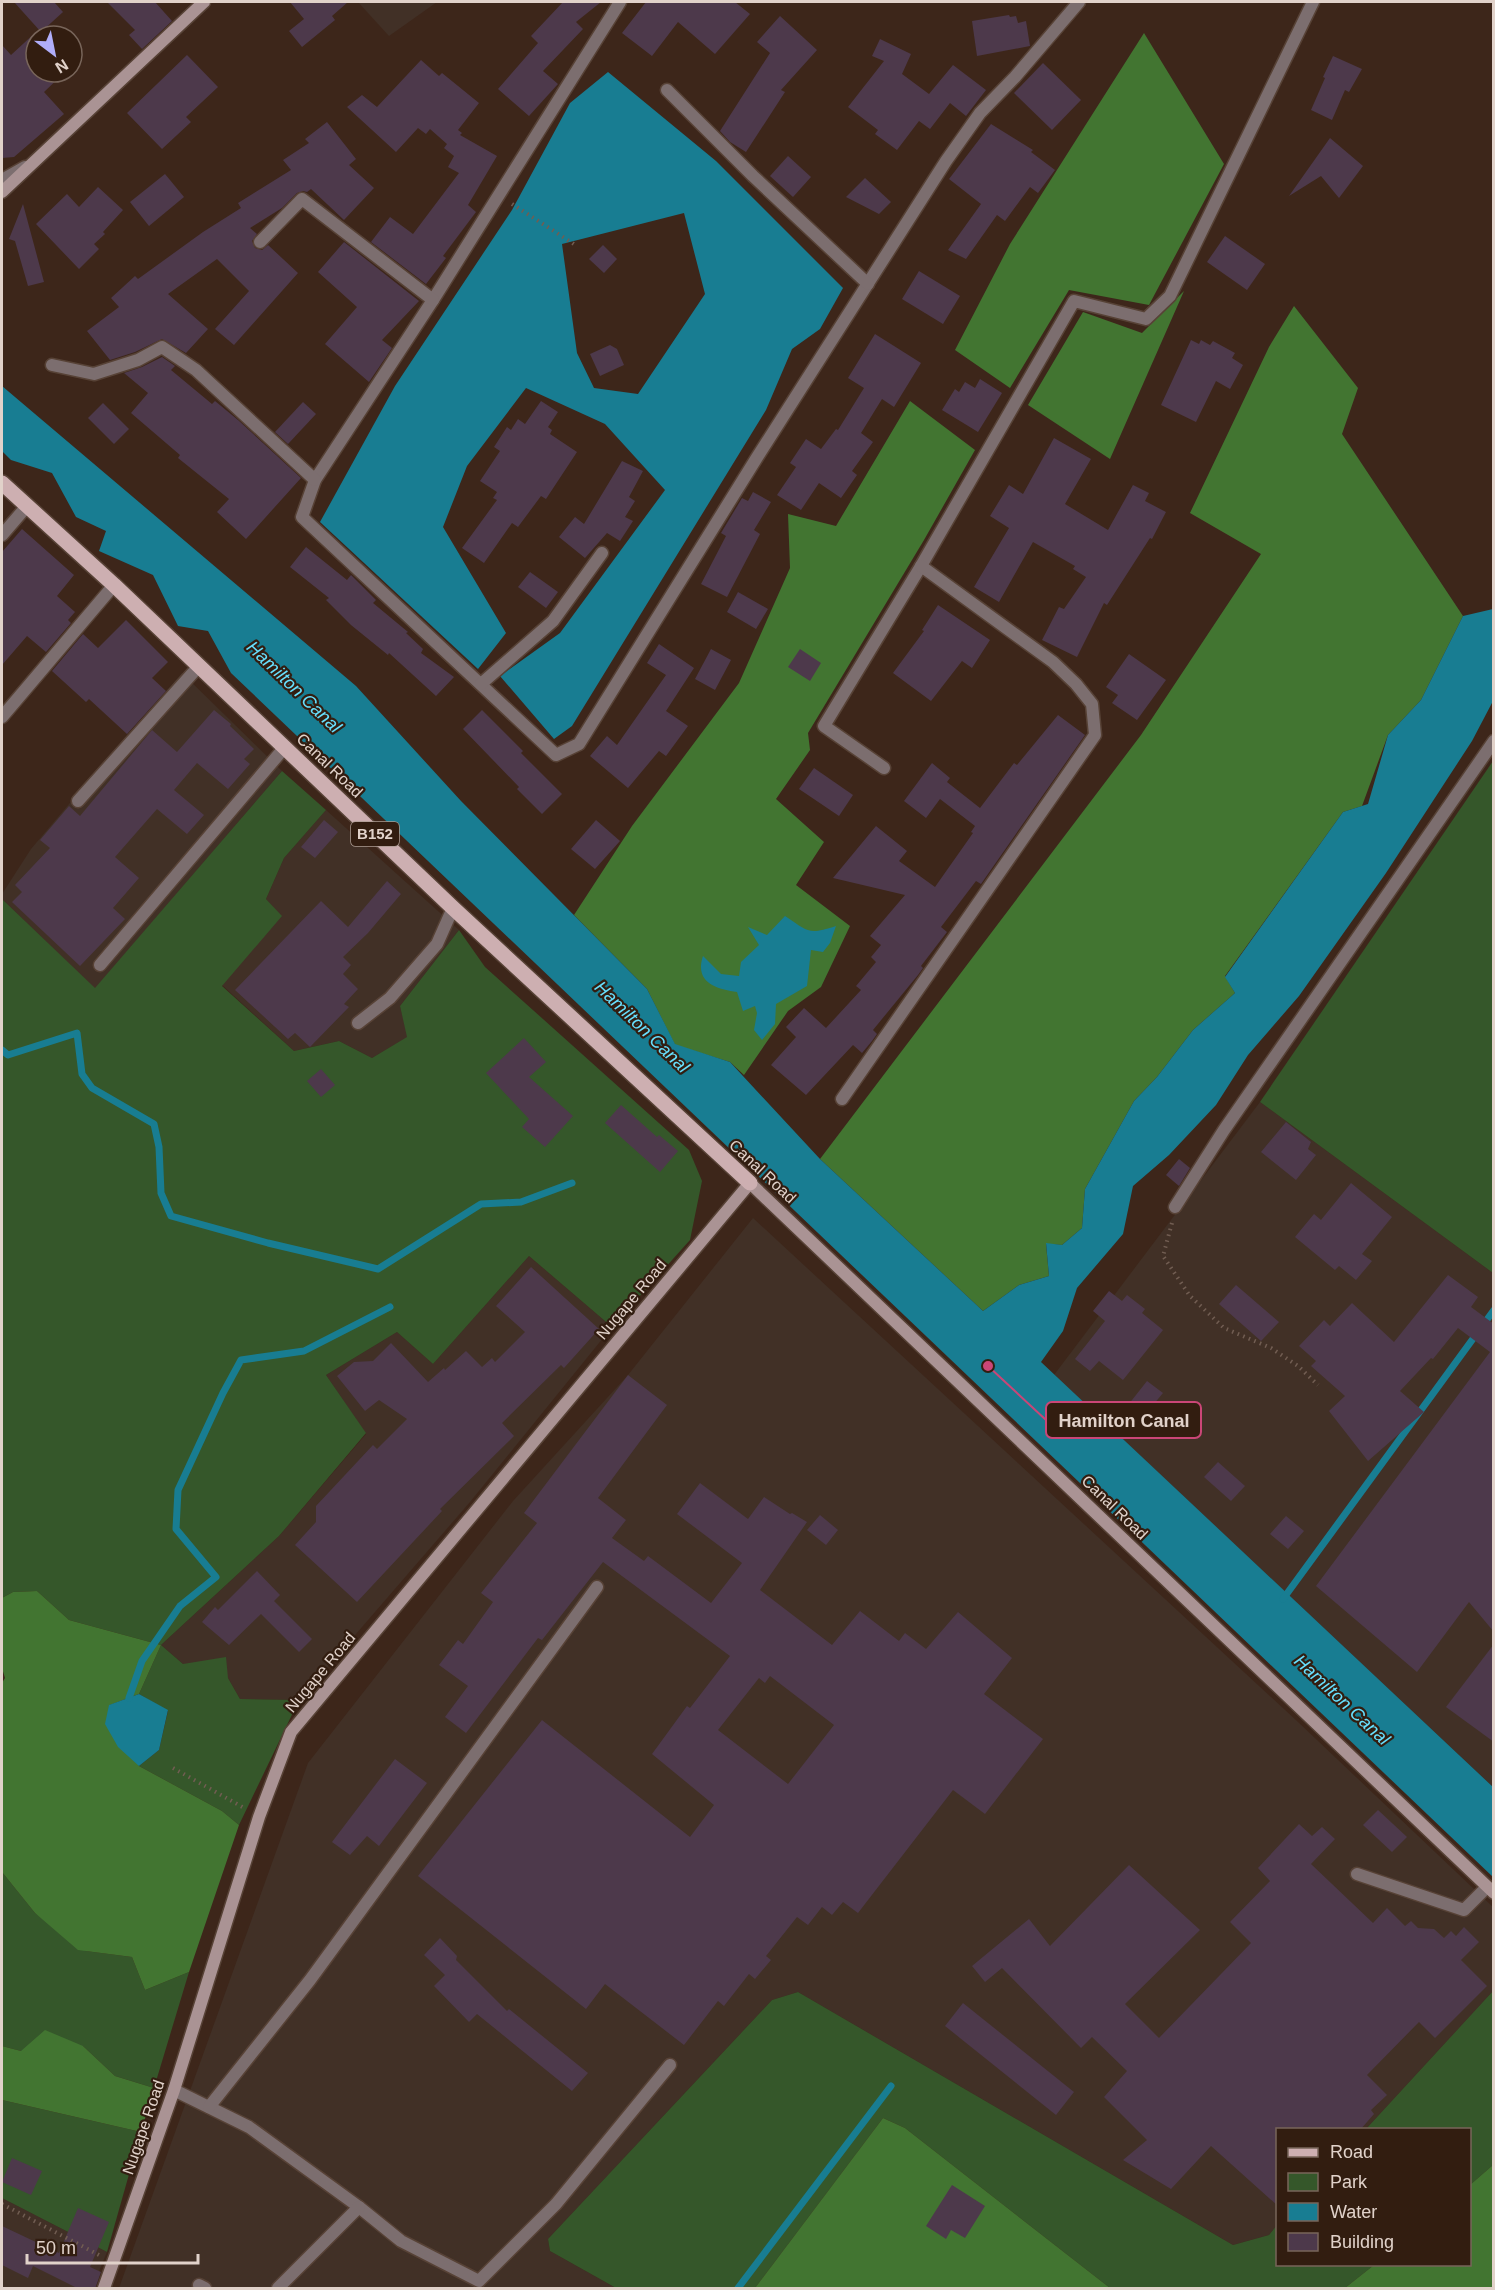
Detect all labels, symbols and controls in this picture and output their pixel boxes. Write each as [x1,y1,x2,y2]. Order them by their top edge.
north arrow [24,24,84,84]
text: N [52,56,71,77]
water label: Hamilton Canal [243,637,346,738]
street label: Canal Road [293,730,366,801]
road number: B152 [351,822,399,846]
water label: Hamilton Canal [591,977,694,1078]
street label: Canal Road [726,1136,799,1206]
street label: Nugape Road [593,1256,670,1343]
callout: Hamilton Canal [1046,1402,1201,1438]
text: Hamilton Canal [1058,1411,1190,1431]
street label: Canal Road [1078,1472,1151,1543]
street label: Nugape Road [282,1629,359,1716]
water label: Hamilton Canal [1290,1651,1395,1750]
street label: Nugape Road [119,2078,168,2177]
legend [1276,2128,1471,2266]
text: Road [1330,2142,1373,2162]
text: Park [1330,2172,1368,2192]
text: Water [1330,2202,1377,2222]
scale bar [27,2227,198,2265]
text: Building [1330,2232,1394,2252]
text: 50 m [36,2238,76,2258]

